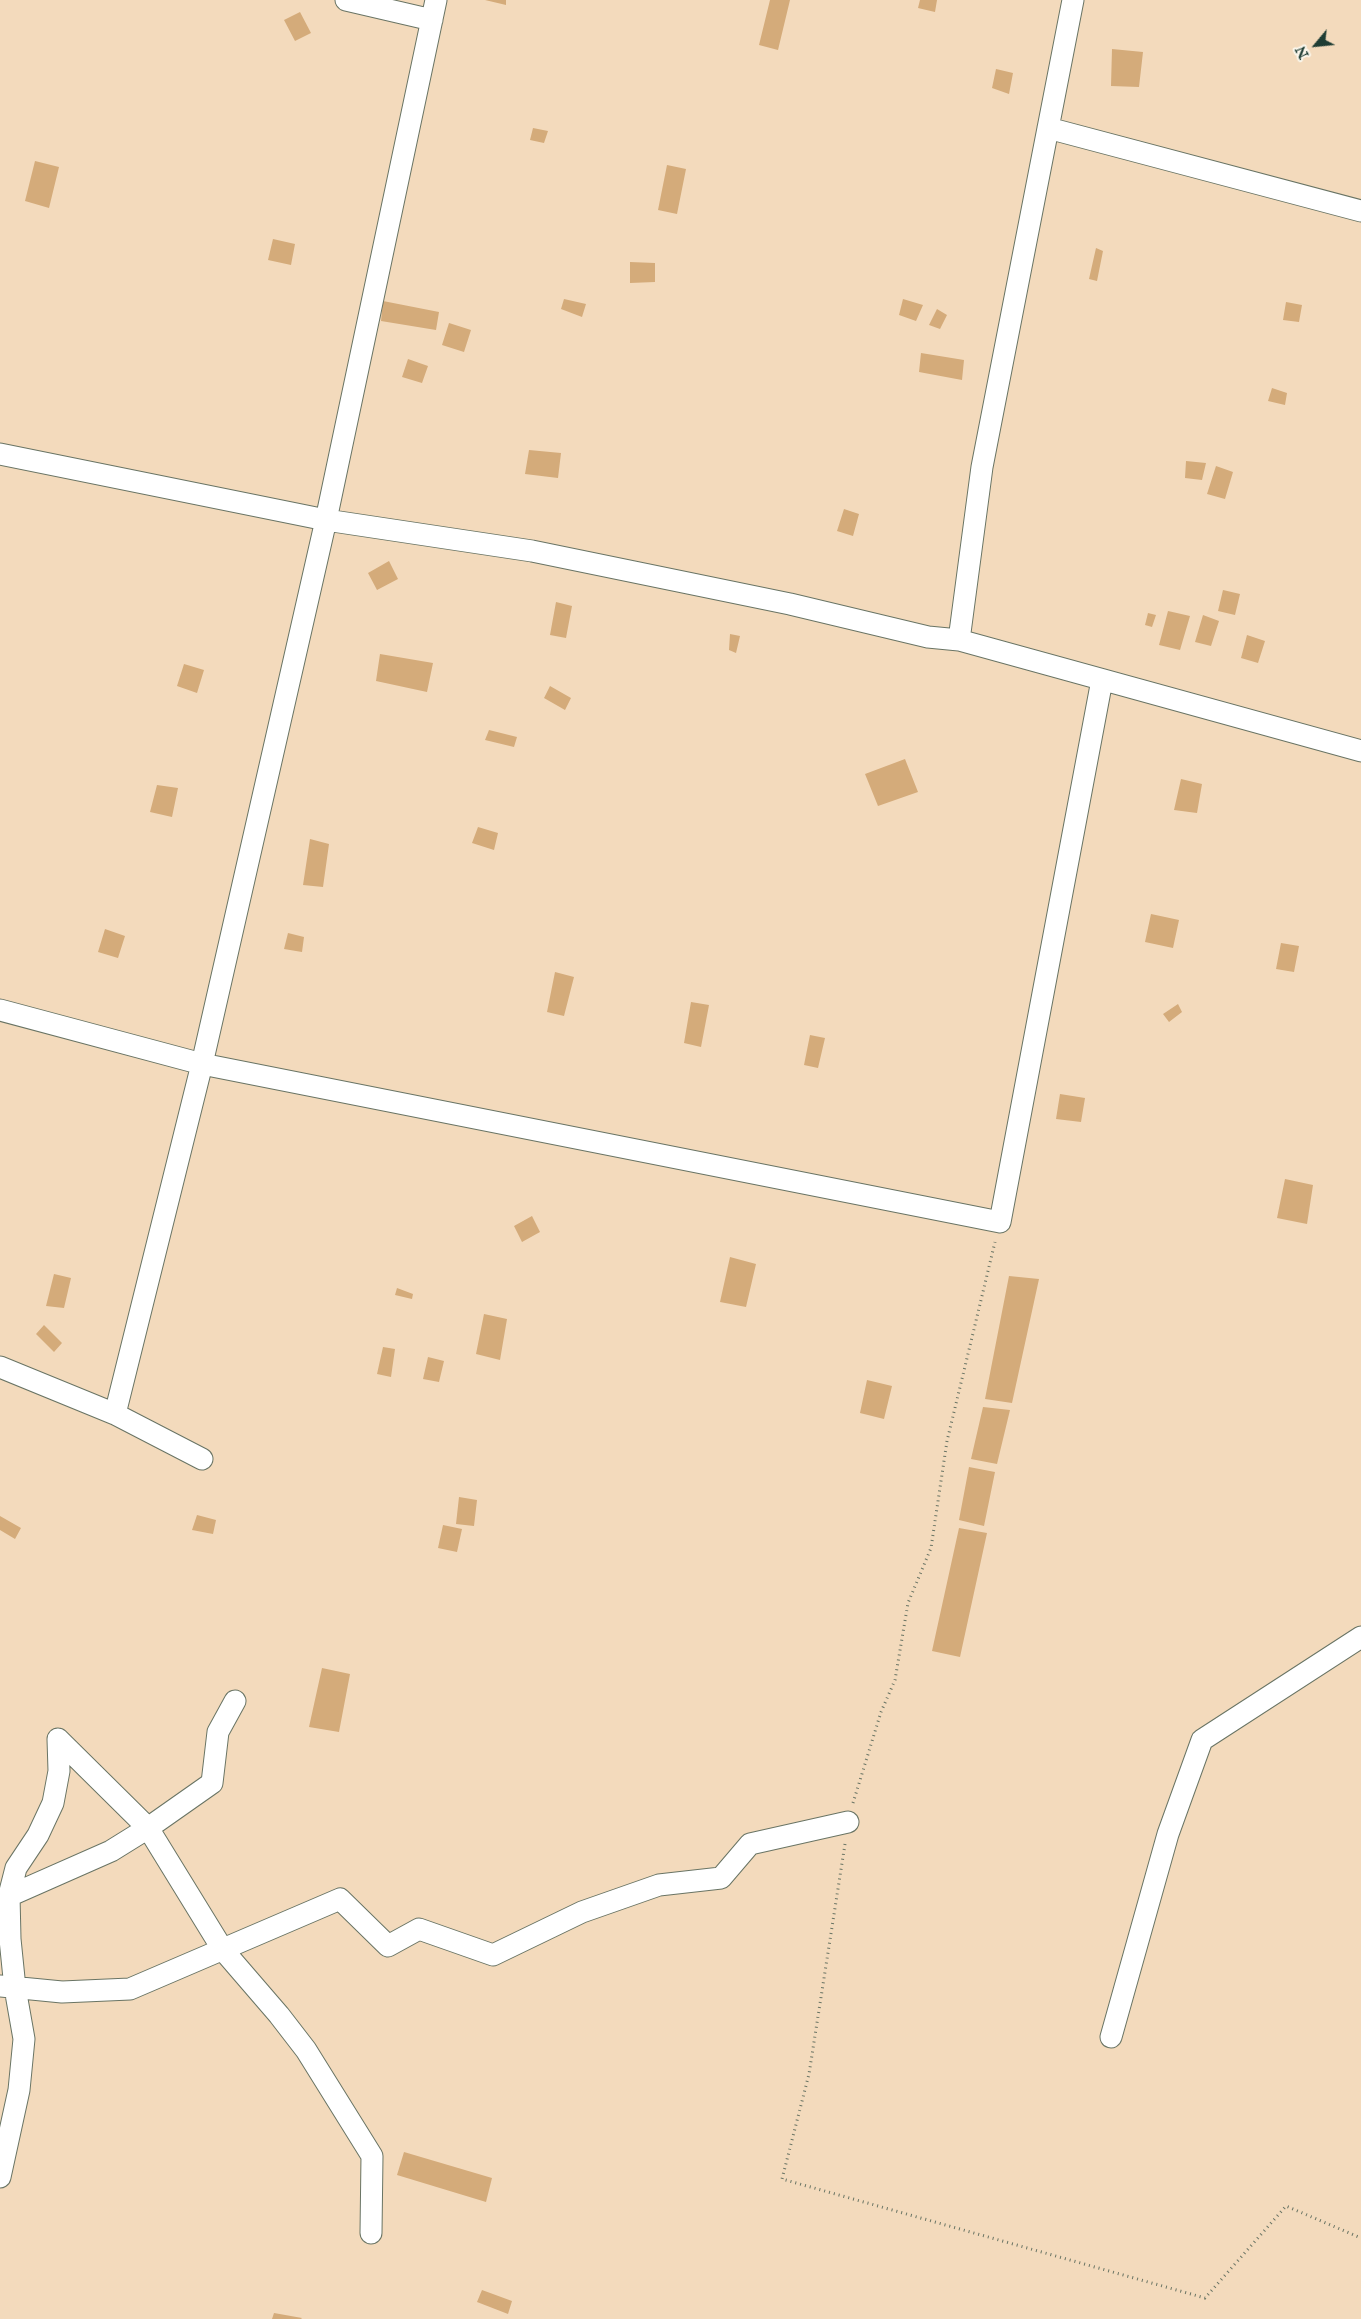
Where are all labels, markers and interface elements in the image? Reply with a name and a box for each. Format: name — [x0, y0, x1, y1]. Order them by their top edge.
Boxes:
north arrow — [1291, 20, 1341, 70]
text: N — [1292, 42, 1314, 62]

